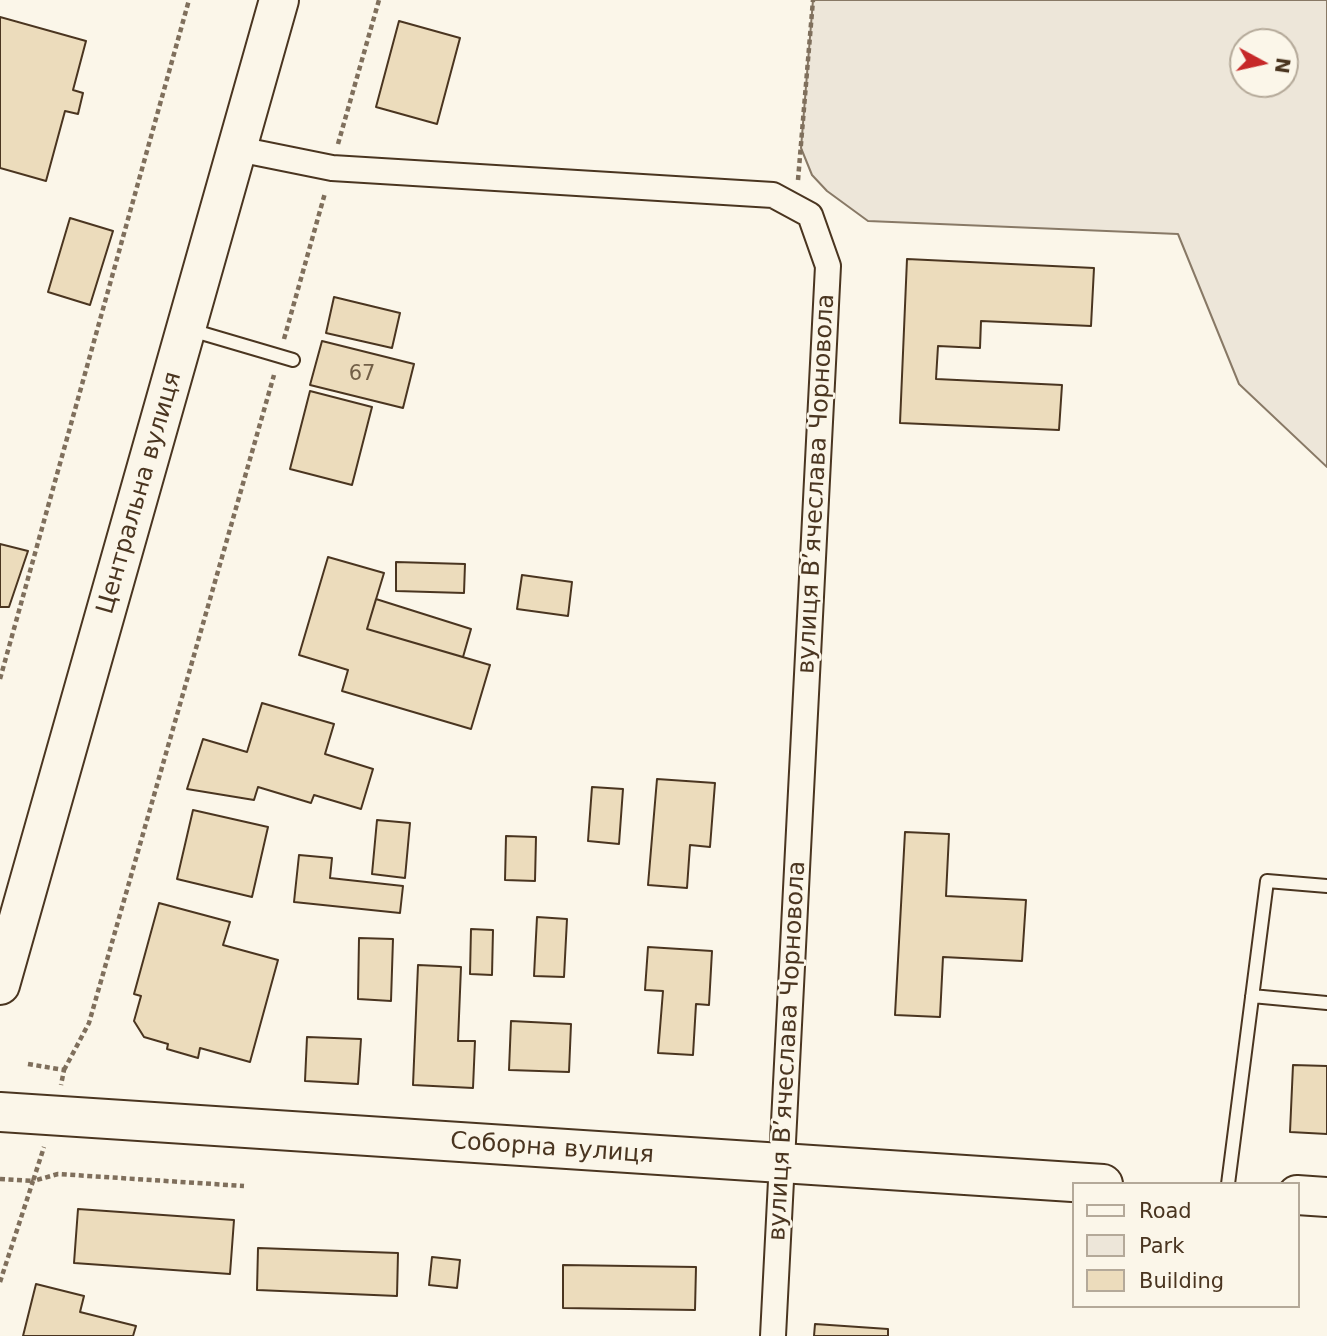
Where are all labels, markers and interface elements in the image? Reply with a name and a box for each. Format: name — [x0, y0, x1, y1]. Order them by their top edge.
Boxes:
north arrow — [1229, 28, 1299, 98]
text: N — [1271, 56, 1295, 75]
street label: вулиця Вʼячеслава Чорновола — [793, 293, 841, 675]
house number: 67 — [349, 362, 375, 388]
street label: Центральна вулиця — [92, 369, 188, 617]
street label: вулиця Вʼячеслава Чорновола — [764, 860, 812, 1242]
street label: Соборна вулиця — [449, 1128, 655, 1170]
legend — [1072, 1182, 1299, 1308]
text: Road — [1139, 1199, 1192, 1223]
text: Park — [1139, 1234, 1184, 1258]
text: Building — [1139, 1269, 1224, 1293]

